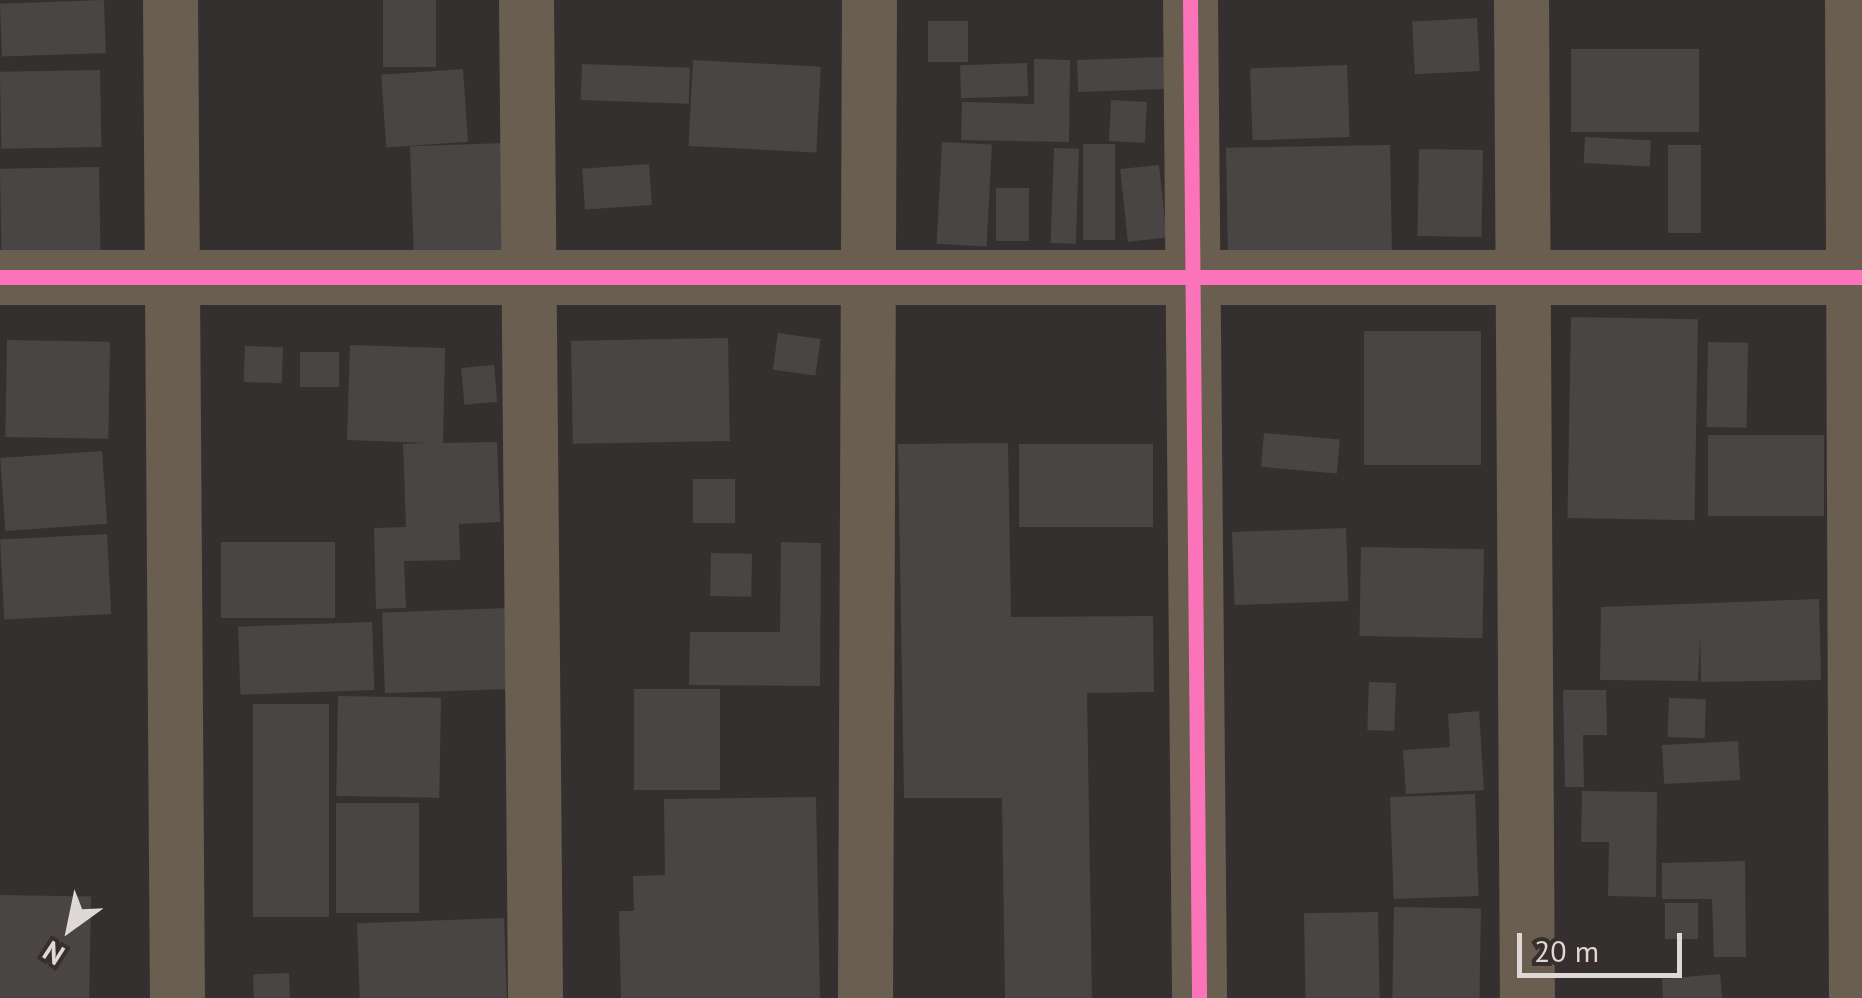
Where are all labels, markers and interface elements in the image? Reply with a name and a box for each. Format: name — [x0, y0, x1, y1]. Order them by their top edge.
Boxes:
north arrow — [20, 878, 120, 978]
scale bar — [1522, 913, 1687, 975]
text: 20 m — [1534, 931, 1599, 970]
text: N — [36, 933, 71, 974]

